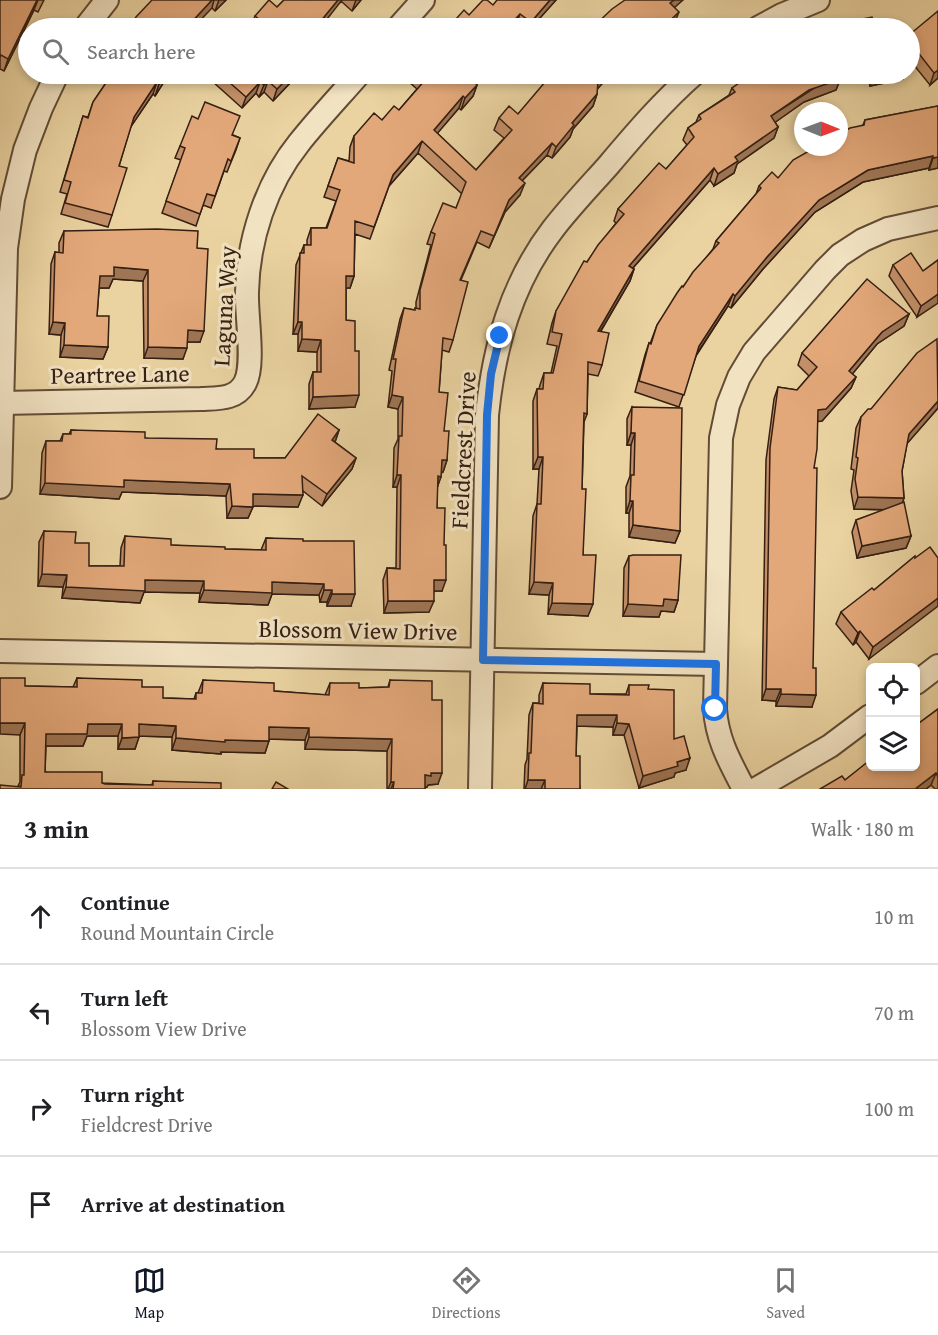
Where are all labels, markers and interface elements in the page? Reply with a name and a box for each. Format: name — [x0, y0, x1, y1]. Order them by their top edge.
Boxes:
search box — [18, 18, 920, 84]
icon: search — [39, 35, 72, 68]
text: Search here — [87, 35, 196, 67]
north arrow — [794, 102, 848, 156]
street label: Laguna Way — [203, 245, 245, 367]
route end — [486, 322, 512, 348]
street label: Peartree Lane — [50, 355, 190, 393]
street label: Fieldcrest Drive — [441, 370, 485, 530]
street label: Blossom View Drive — [258, 611, 458, 649]
map controls — [866, 663, 920, 771]
button: locate — [866, 663, 920, 717]
route start — [701, 695, 727, 721]
button: layers — [866, 717, 920, 771]
text: 3 min — [24, 809, 89, 848]
text: Walk · 180 m — [811, 814, 914, 843]
text: Continue — [81, 886, 170, 918]
icon: ahead — [24, 900, 57, 933]
text: 10 m — [874, 902, 914, 931]
text: Round Mountain Circle — [81, 918, 274, 947]
text: Turn left — [81, 982, 168, 1014]
icon: left — [24, 996, 57, 1029]
text: 70 m — [874, 998, 914, 1027]
text: Blossom View Drive — [81, 1014, 247, 1043]
text: Turn right — [81, 1078, 184, 1110]
icon: right — [24, 1092, 57, 1125]
text: 100 m — [864, 1094, 914, 1123]
text: Fieldcrest Drive — [81, 1110, 213, 1139]
icon: arrive — [24, 1188, 57, 1221]
text: Arrive at destination — [81, 1188, 285, 1220]
tab: Map — [133, 1264, 166, 1324]
tab: Directions — [432, 1264, 501, 1324]
tab: Saved — [766, 1264, 805, 1324]

